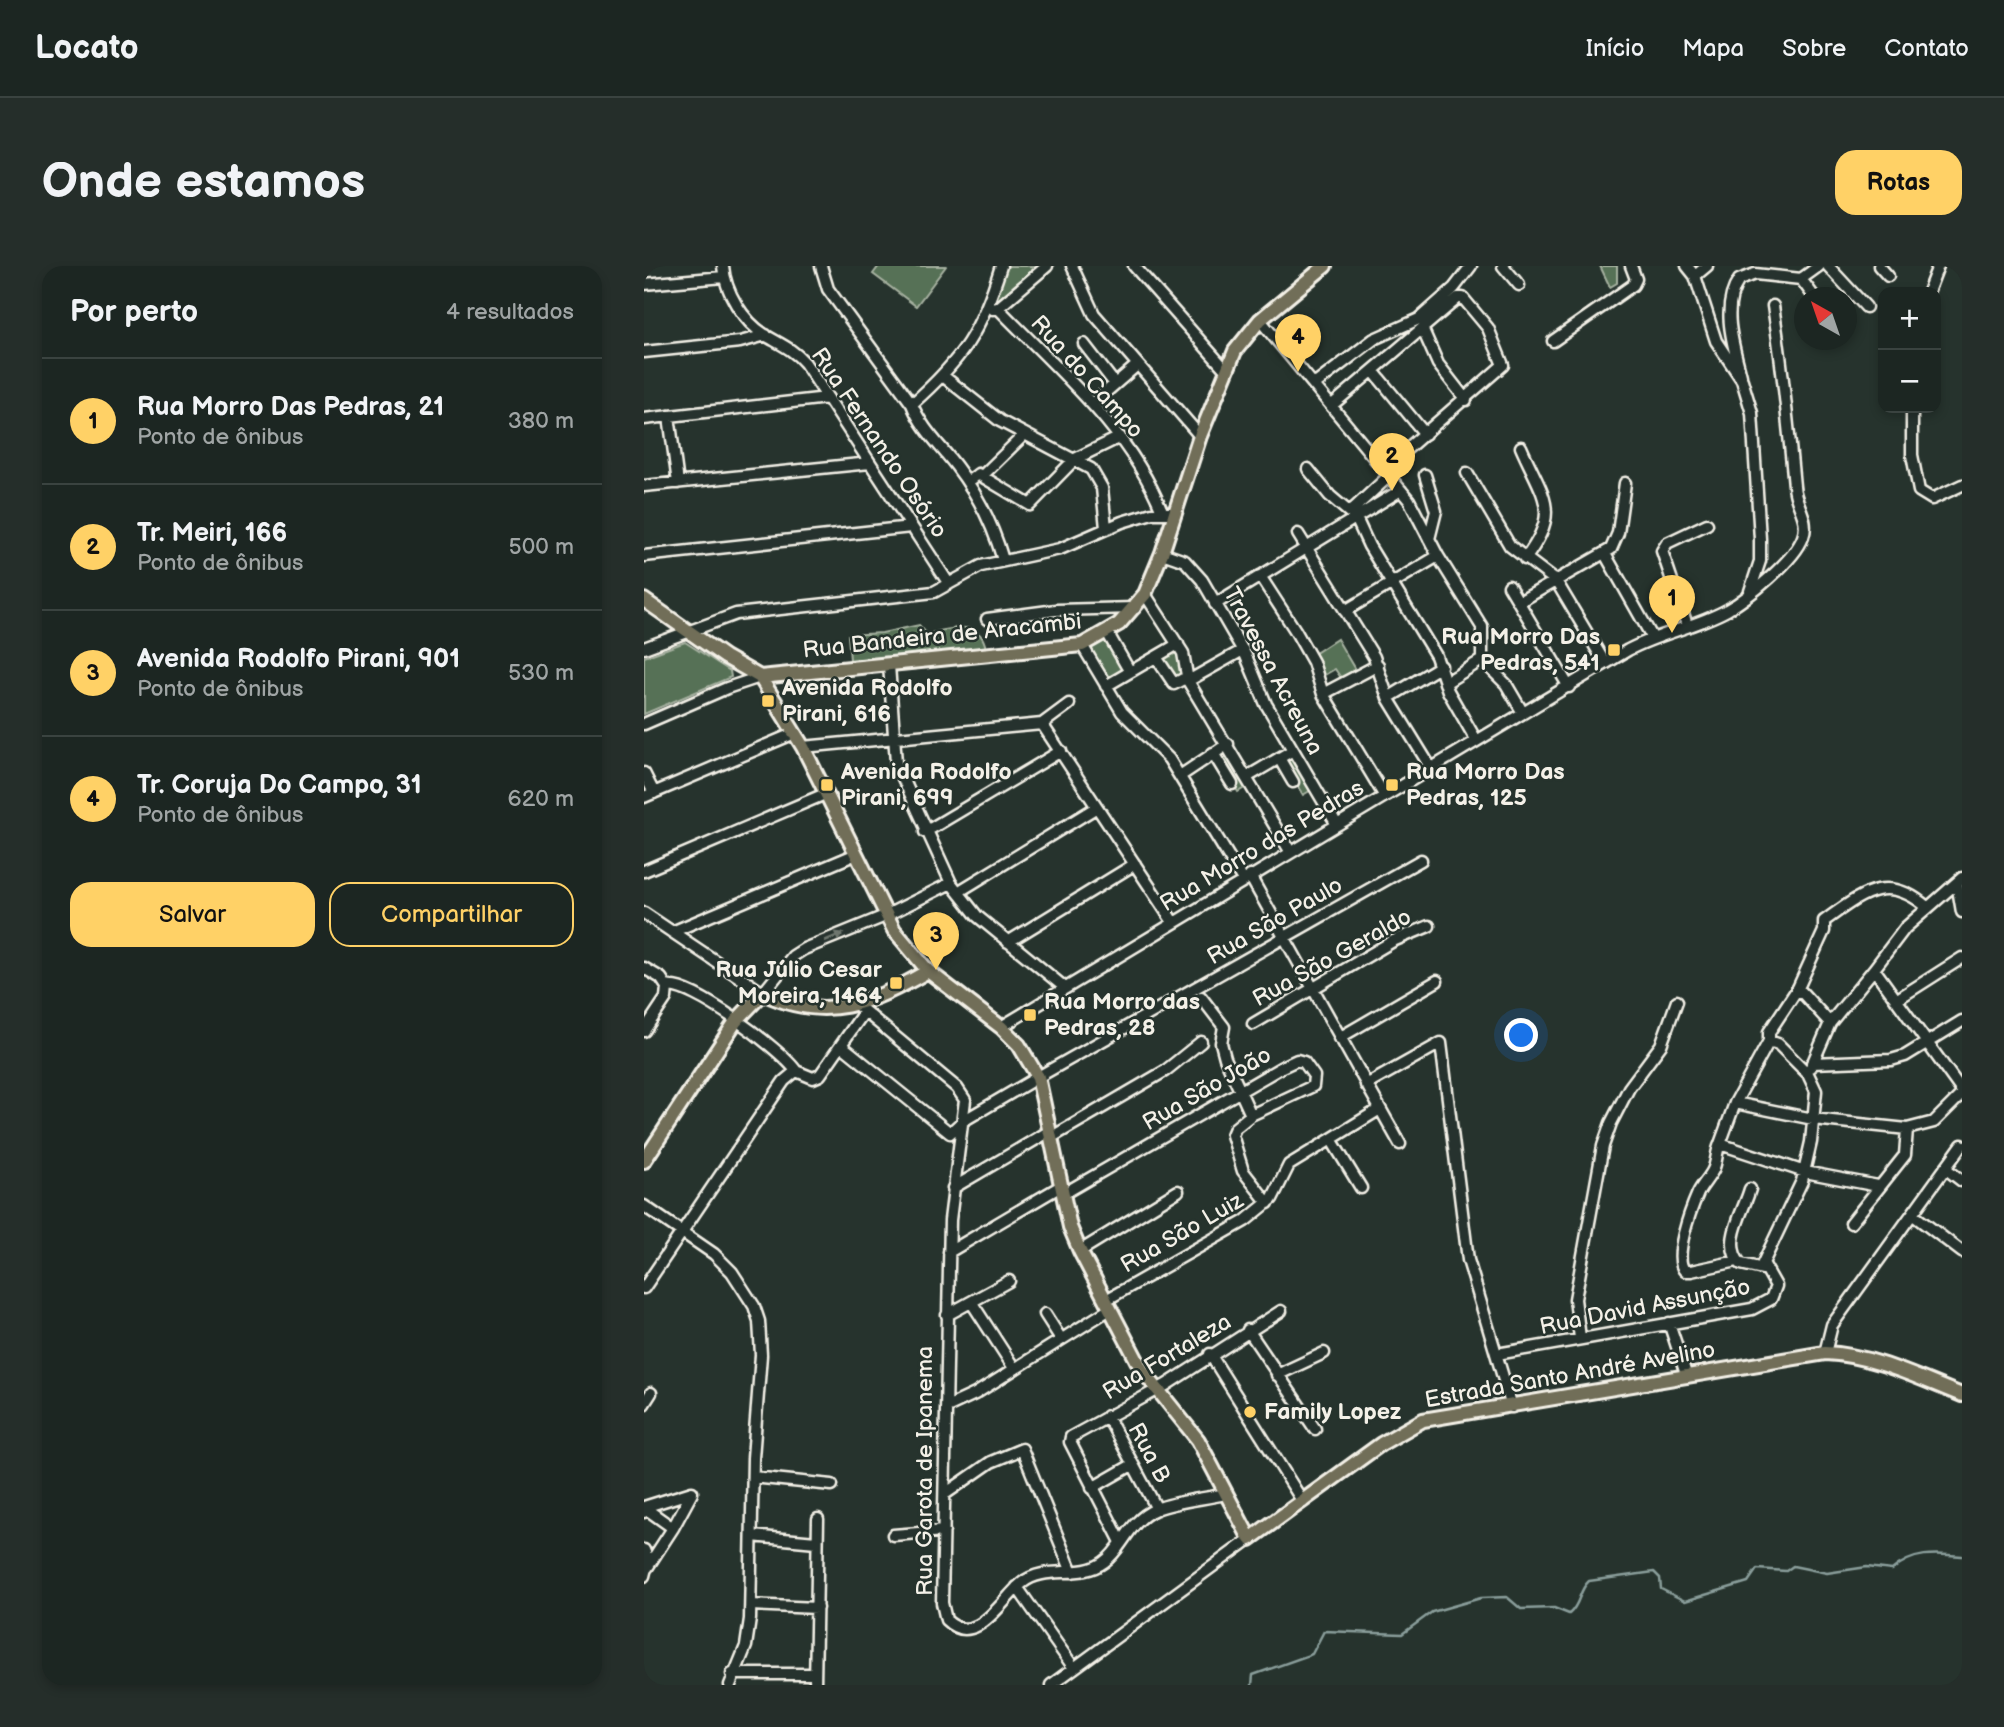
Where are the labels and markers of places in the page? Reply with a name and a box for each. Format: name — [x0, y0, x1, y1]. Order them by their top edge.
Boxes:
pin: 4 — [1275, 314, 1321, 372]
pin: 2 — [1369, 433, 1415, 491]
pin: 1 — [1649, 575, 1695, 633]
place label: Rua Morro Das Pedras, 541 — [1441, 623, 1600, 677]
marker: Rua Morro Das Pedras, 541 — [1606, 642, 1622, 658]
place label: Avenida Rodolfo Pirani, 616 — [781, 674, 953, 728]
marker: Avenida Rodolfo Pirani, 616 — [760, 693, 776, 709]
place label: Avenida Rodolfo Pirani, 699 — [840, 758, 1012, 812]
place label: Rua Morro Das Pedras, 125 — [1406, 758, 1565, 812]
marker: Avenida Rodolfo Pirani, 699 — [819, 777, 835, 793]
marker: Rua Morro Das Pedras, 125 — [1384, 777, 1400, 793]
pin: 3 — [913, 912, 959, 970]
place label: Rua Júlio Cesar Moreira, 1464 — [715, 956, 883, 1010]
marker: Rua Júlio Cesar Moreira, 1464 — [888, 975, 904, 991]
place label: Rua Morro das Pedras, 28 — [1044, 988, 1200, 1042]
marker: Rua Morro das Pedras, 28 — [1022, 1007, 1038, 1023]
place label: Family Lopez — [1264, 1398, 1401, 1426]
marker: Family Lopez — [1242, 1404, 1258, 1420]

